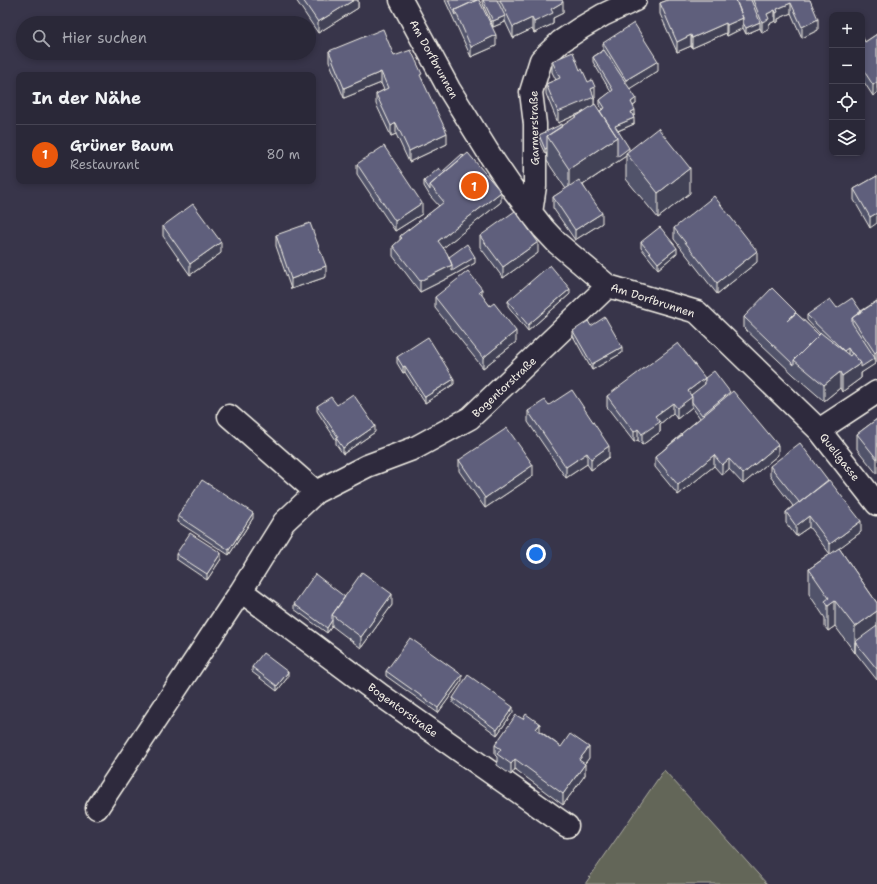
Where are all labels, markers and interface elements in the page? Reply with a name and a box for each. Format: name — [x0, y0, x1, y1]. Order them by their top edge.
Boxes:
map controls — [829, 12, 865, 156]
button: + — [829, 12, 865, 48]
search box — [16, 16, 316, 60]
street label: Am Dorfbrunnen — [406, 17, 462, 102]
icon: search — [30, 27, 52, 49]
text: Hier suchen — [62, 28, 147, 48]
button: − — [829, 48, 865, 84]
button: locate — [829, 84, 865, 120]
text: In der Nähe — [32, 87, 141, 109]
street label: Garmerstraße — [526, 91, 543, 165]
button: layers — [829, 120, 865, 156]
text: Grüner Baum — [70, 136, 173, 156]
text: 1 — [42, 146, 48, 163]
text: 80 m — [266, 146, 300, 163]
text: Restaurant — [70, 156, 140, 173]
pin: 1 — [461, 171, 487, 201]
street label: Am Dorfbrunnen — [609, 280, 697, 321]
street label: Bogentorstraße — [469, 354, 540, 421]
street label: Quellgasse — [816, 430, 863, 484]
your location — [526, 544, 546, 564]
street label: Bogentorstraße — [365, 680, 441, 741]

